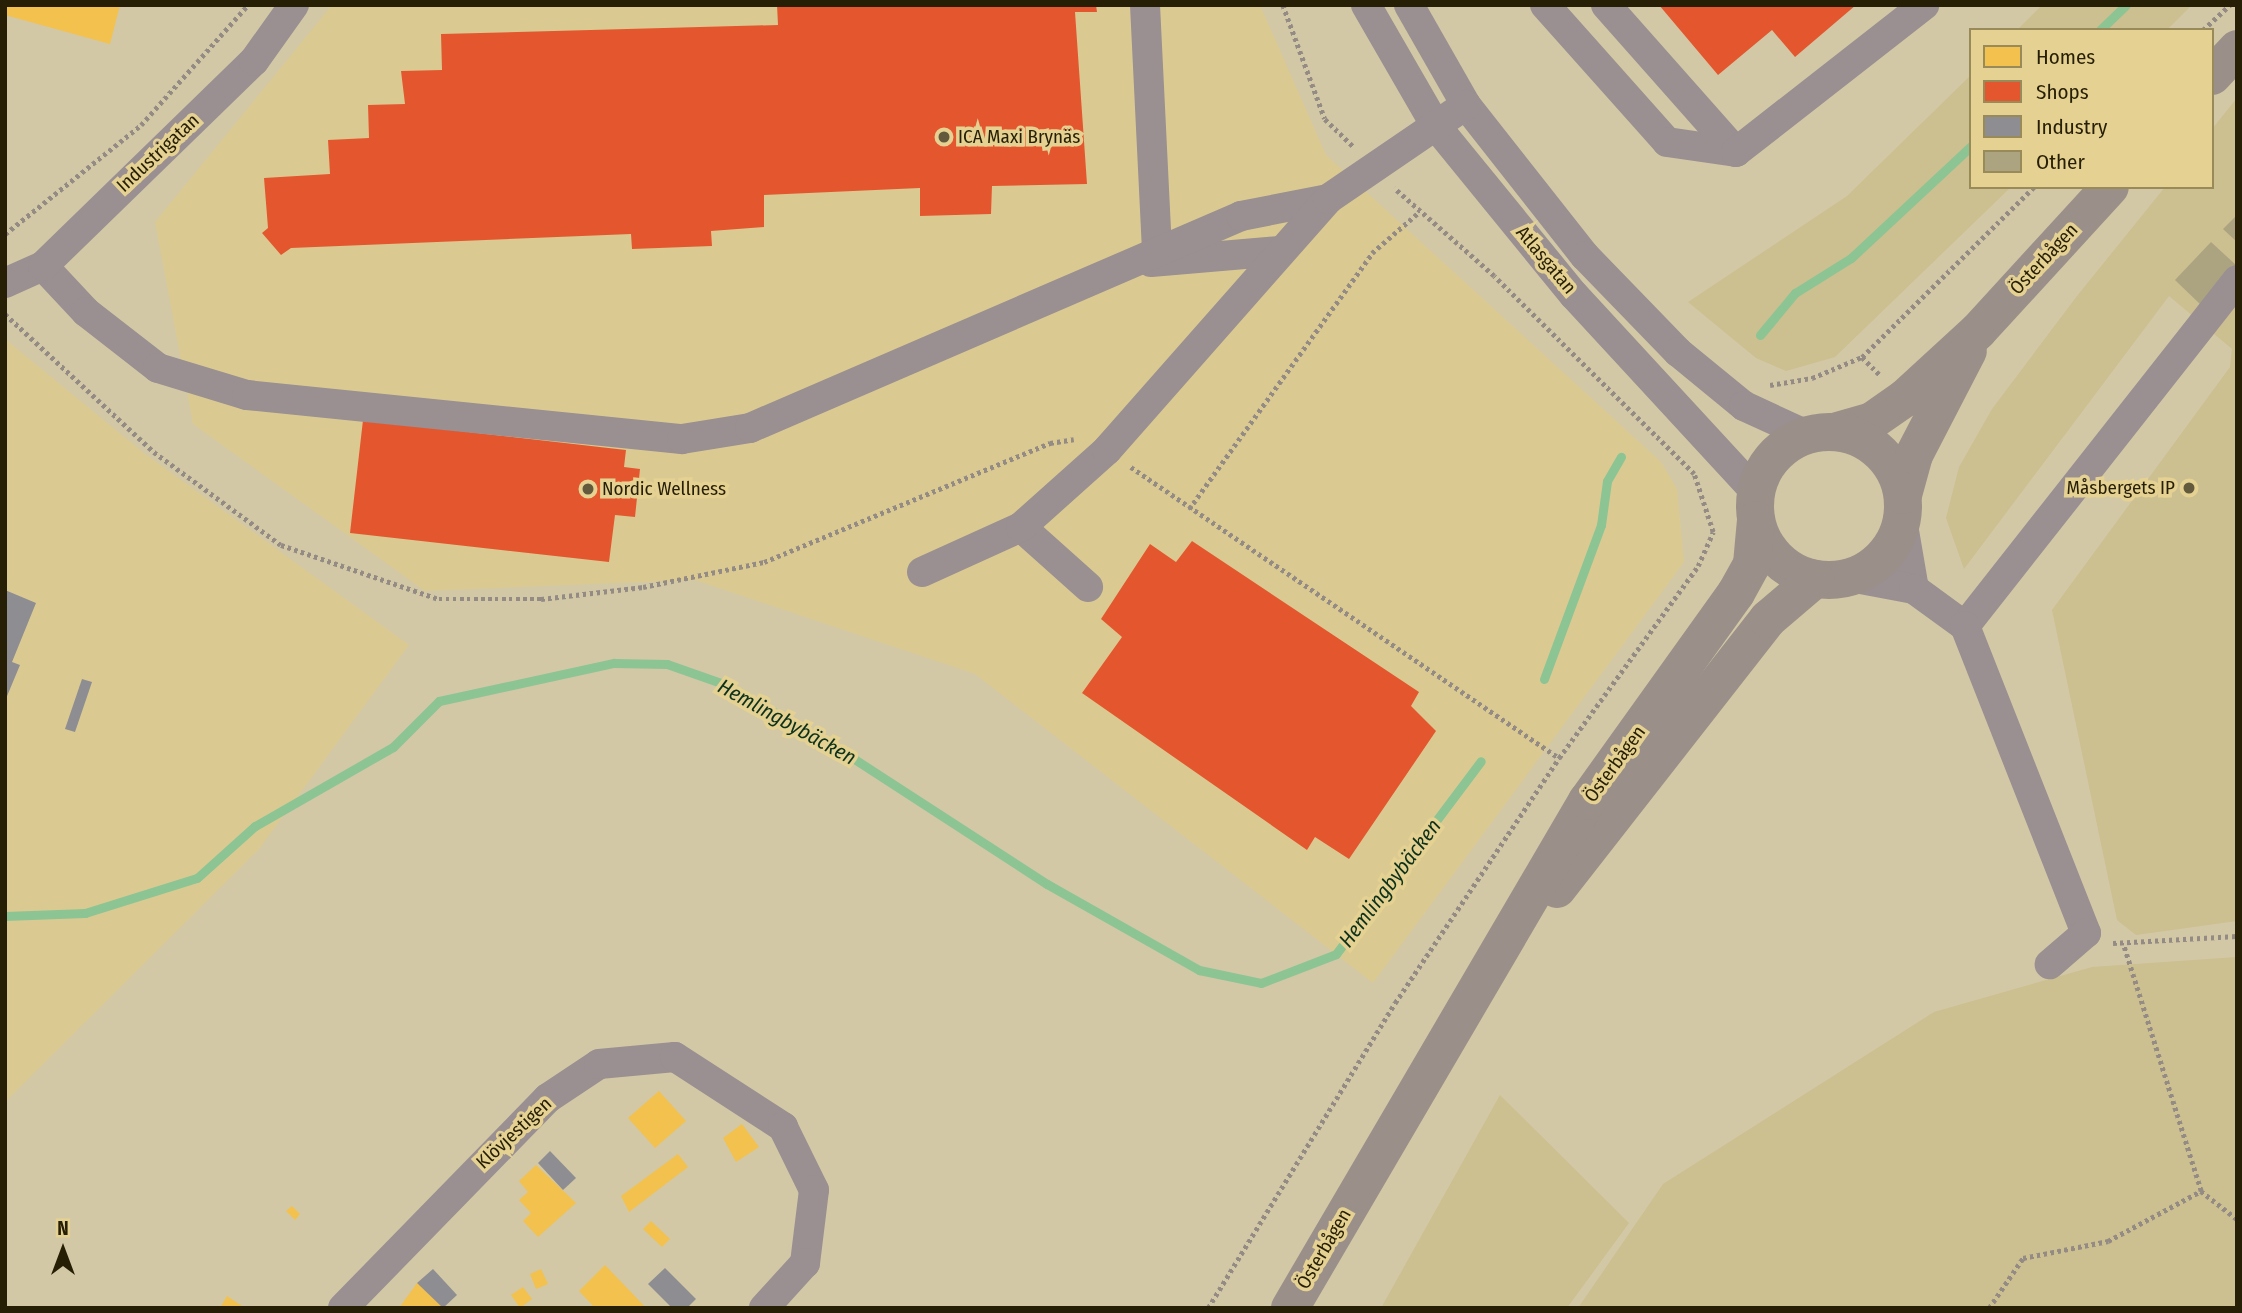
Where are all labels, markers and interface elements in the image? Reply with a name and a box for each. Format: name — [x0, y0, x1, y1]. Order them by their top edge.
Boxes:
legend — [1969, 28, 2214, 189]
text: Homes — [2036, 44, 2095, 70]
text: Shops — [2036, 79, 2089, 105]
street label: Industrigatan — [112, 109, 204, 197]
text: Industry — [2036, 114, 2107, 140]
place label: ICA Maxi Brynäs — [958, 126, 1080, 148]
marker: ICA Maxi Brynäs — [936, 129, 952, 145]
text: Other — [2036, 149, 2085, 175]
street label: Österbågen — [2005, 219, 2083, 299]
street label: Atlasgatan — [1511, 221, 1581, 299]
place label: Måsbergets IP — [2067, 477, 2175, 499]
place label: Nordic Wellness — [602, 478, 726, 500]
marker: Måsbergets IP — [2181, 480, 2197, 496]
marker: Nordic Wellness — [580, 481, 596, 497]
water label: Hemlingbybäcken — [714, 674, 860, 770]
street label: Österbågen — [1580, 721, 1650, 807]
water label: Hemlingbybäcken — [1334, 814, 1446, 952]
street label: Klövjestigen — [472, 1092, 556, 1174]
street label: Österbågen — [1292, 1205, 1356, 1293]
north arrow — [28, 1215, 98, 1285]
text: N — [57, 1217, 69, 1240]

